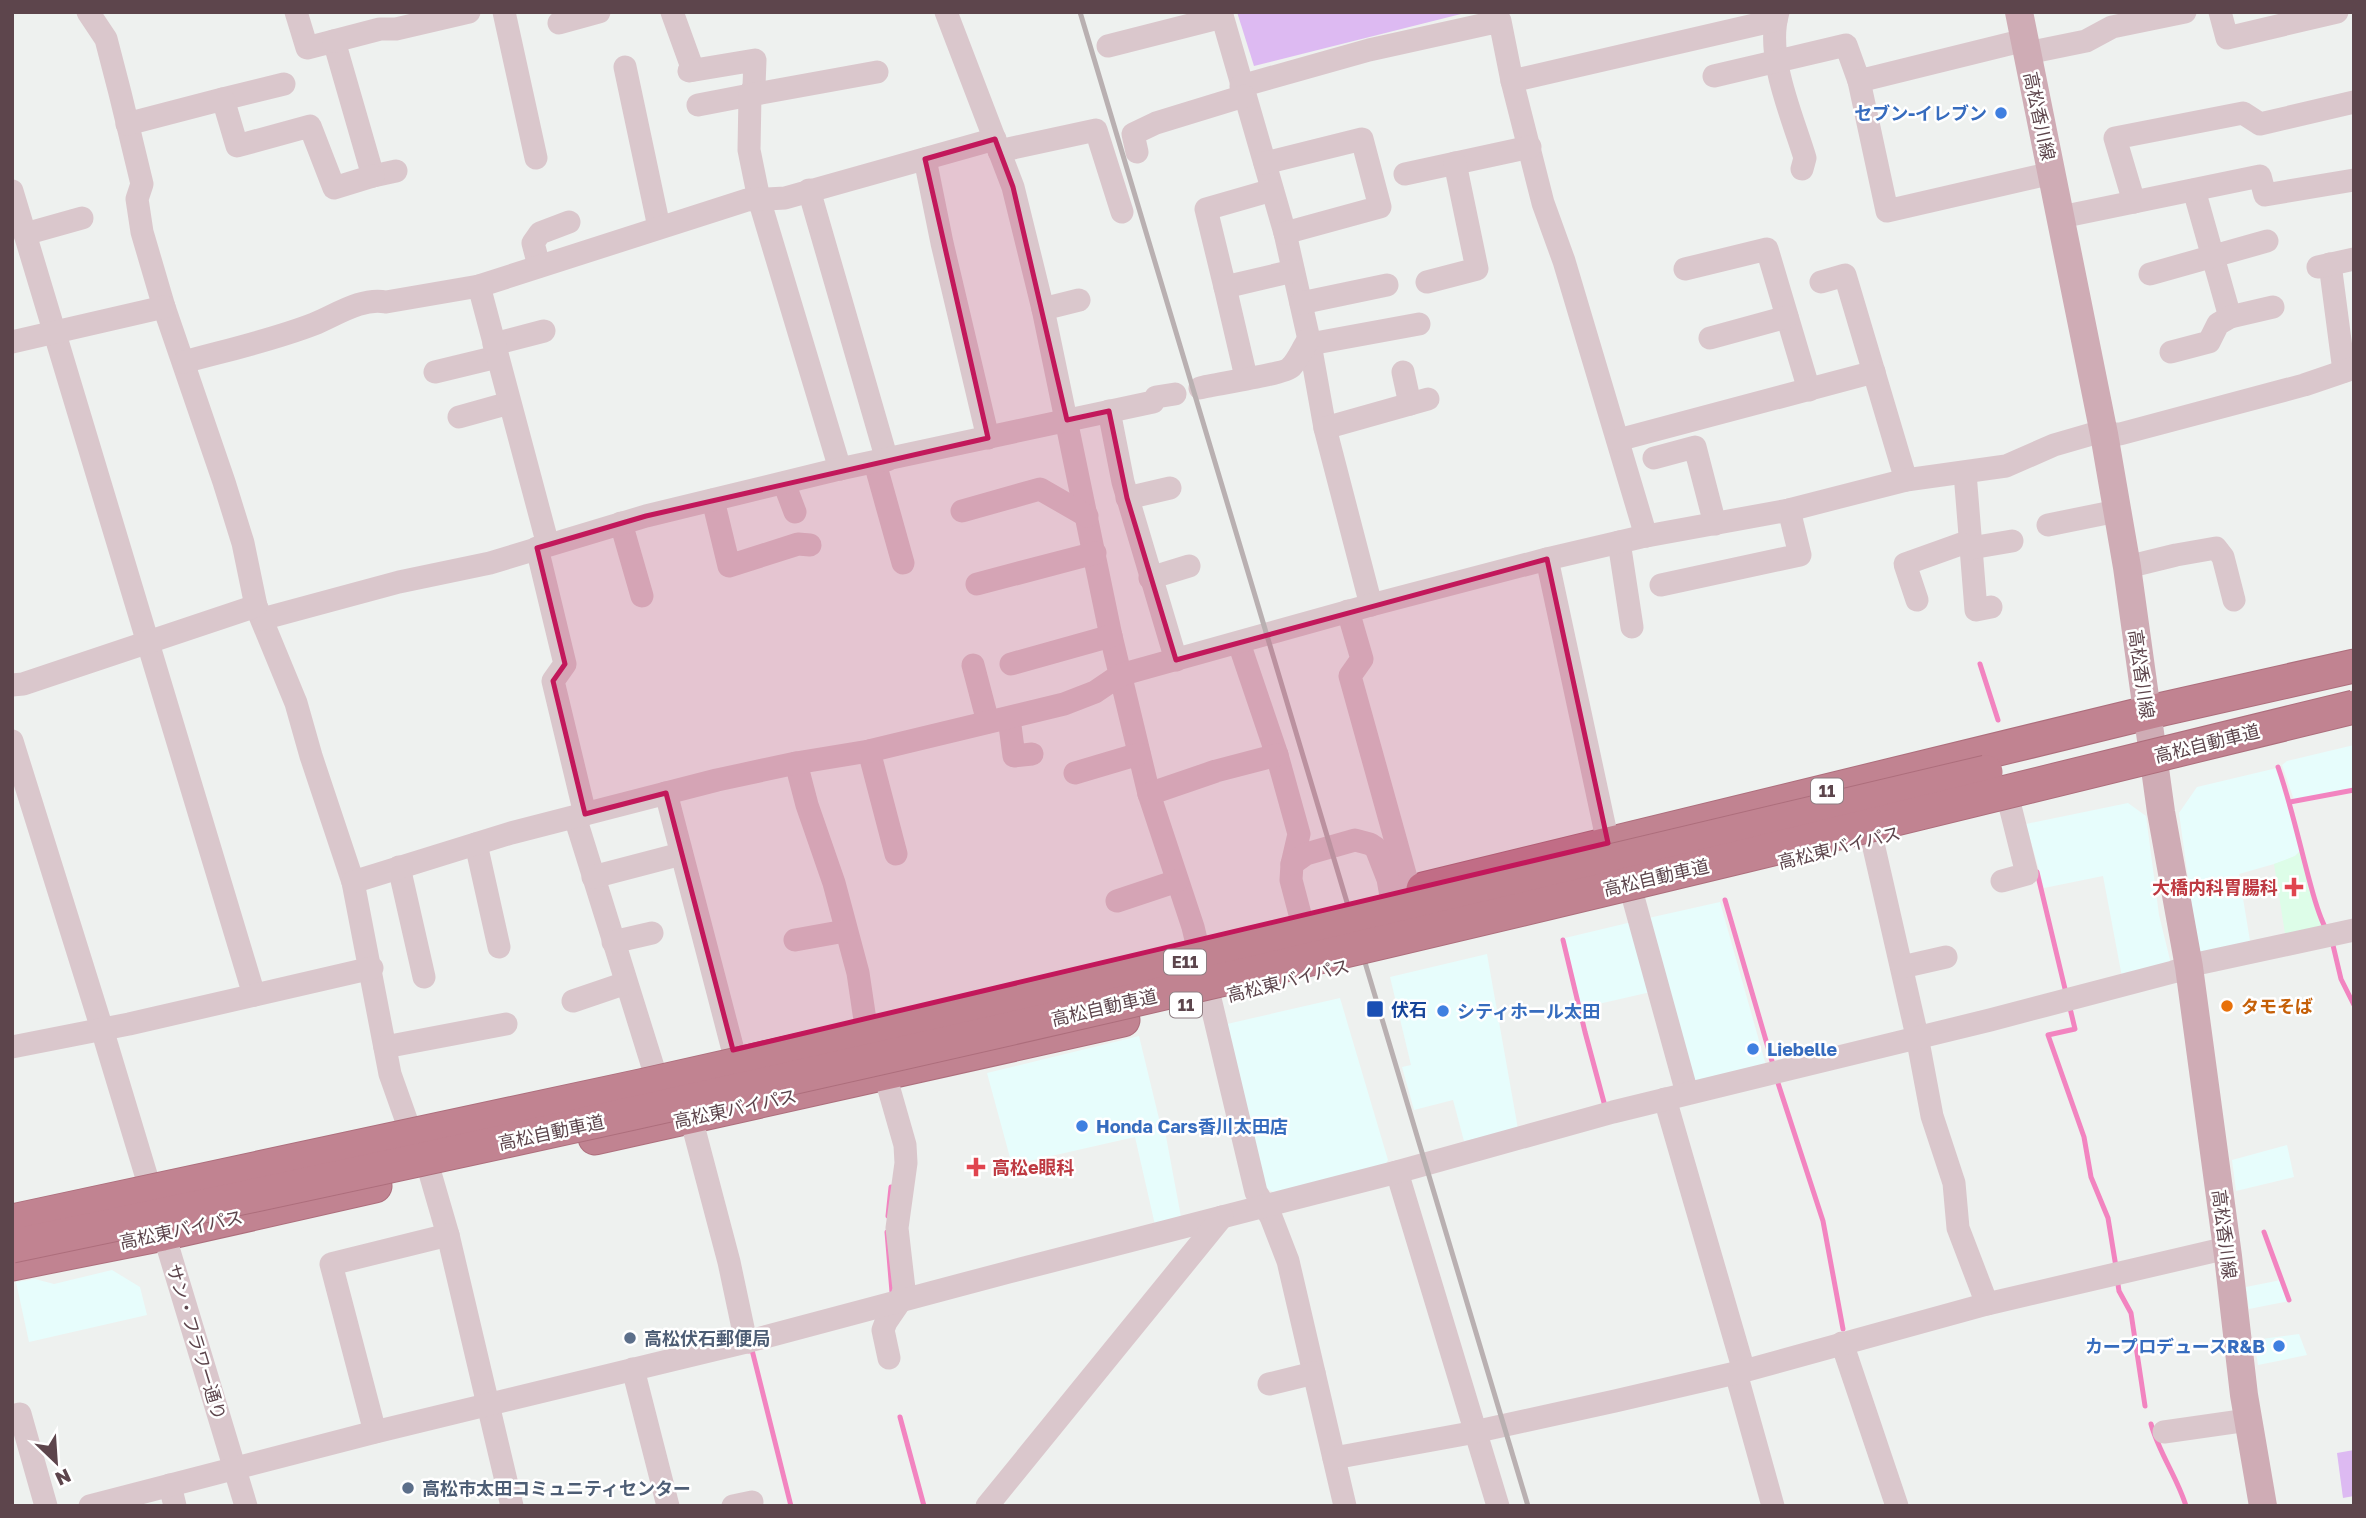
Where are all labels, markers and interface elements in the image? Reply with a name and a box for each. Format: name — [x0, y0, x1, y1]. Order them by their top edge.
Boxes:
street label: 高松香川線 — [2020, 70, 2060, 162]
place label: セブン-イレブン — [1854, 102, 1987, 124]
marker: セブン-イレブン — [1993, 105, 2009, 121]
street label: 高松香川線 — [2125, 628, 2159, 720]
street label: 高松自動車道 — [2152, 719, 2262, 767]
road number: 11 — [1811, 778, 1843, 804]
street label: 高松東バイパス — [1775, 821, 1903, 873]
street label: 高松自動車道 — [1601, 854, 1711, 900]
place label: 大橋内科胃腸科 — [2152, 876, 2278, 898]
marker: 大橋内科胃腸科 — [2284, 877, 2304, 897]
road number: E11 — [1164, 950, 1206, 974]
street label: 高松東バイパス — [1224, 954, 1352, 1006]
street label: 高松自動車道 — [1049, 984, 1159, 1030]
road number: 11 — [1170, 993, 1202, 1018]
place label: タモそば — [2241, 995, 2313, 1017]
place label: 伏石 — [1391, 998, 1427, 1020]
marker: タモそば — [2219, 998, 2235, 1014]
marker: 伏石 — [1365, 999, 1385, 1019]
place label: シティホール太田 — [1457, 1000, 1600, 1022]
marker: シティホール太田 — [1435, 1003, 1451, 1019]
place label: Liebelle — [1767, 1038, 1837, 1060]
marker: Liebelle — [1745, 1041, 1761, 1057]
street label: 高松東バイパス — [671, 1084, 799, 1132]
street label: 高松自動車道 — [496, 1110, 606, 1154]
place label: Honda Cars香川太田店 — [1096, 1115, 1288, 1137]
marker: Honda Cars香川太田店 — [1074, 1118, 1090, 1134]
place label: 高松e眼科 — [992, 1156, 1075, 1178]
marker: 高松e眼科 — [966, 1157, 986, 1177]
street label: 高松香川線 — [2209, 1188, 2241, 1280]
street label: 高松東バイパス — [117, 1205, 245, 1253]
street label: サン・フラワー通り — [163, 1261, 231, 1423]
place label: 高松伏石郵便局 — [644, 1327, 770, 1349]
marker: 高松伏石郵便局 — [622, 1330, 638, 1346]
place label: カープロデュースR&B — [2085, 1335, 2265, 1357]
marker: カープロデュースR&B — [2271, 1338, 2287, 1354]
north arrow — [21, 1427, 91, 1497]
text: N — [52, 1464, 75, 1491]
place label: 高松市太田コミュニティセンター — [422, 1477, 691, 1499]
marker: 高松市太田コミュニティセンター — [400, 1480, 416, 1496]

